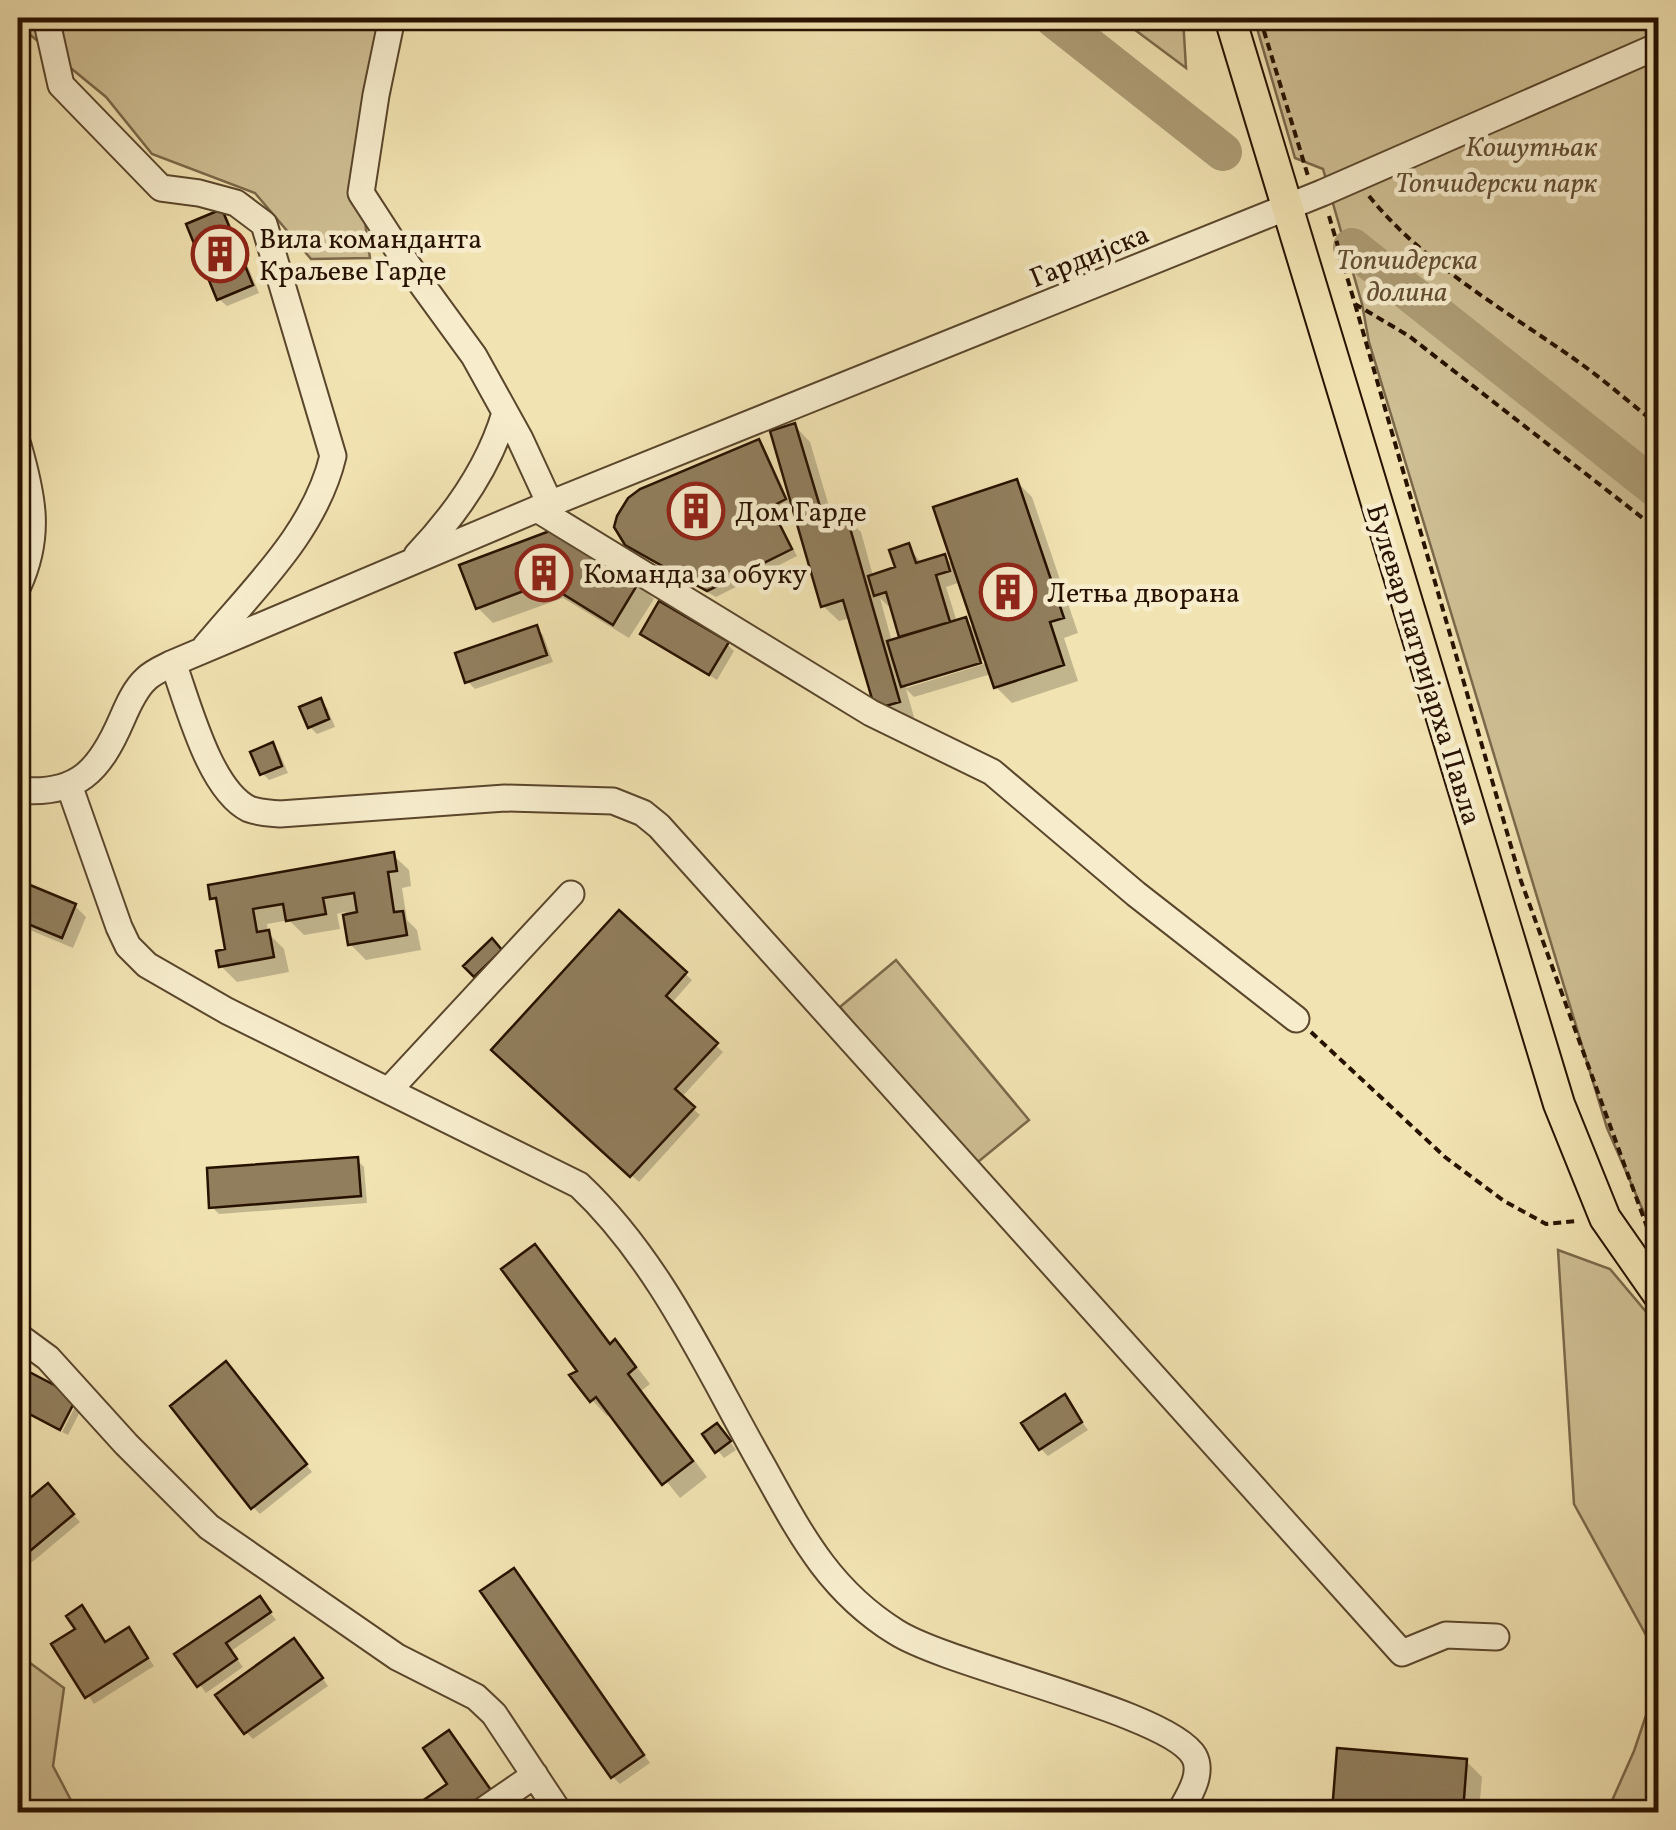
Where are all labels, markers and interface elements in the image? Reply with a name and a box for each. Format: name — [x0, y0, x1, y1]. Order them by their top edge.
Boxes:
park label: Кошутњак — [1465, 129, 1598, 168]
park label: Топчидерски парк — [1395, 165, 1598, 204]
street label: Гардијска — [1025, 216, 1155, 299]
place label: Вила команданта Краљеве Гарде — [259, 221, 482, 292]
building icon: Вила команданта Краљеве Гарде — [190, 224, 250, 284]
park label: Топчидерска долина — [1336, 242, 1478, 313]
building icon: Дом Гарде — [666, 481, 726, 541]
place label: Дом Гарде — [735, 494, 867, 533]
street label: Булевар патријарха Павла — [1355, 499, 1490, 830]
building icon: Команда за обуку — [514, 543, 574, 603]
place label: Команда за обуку — [583, 556, 807, 595]
building icon: Летња дворана — [978, 562, 1038, 622]
place label: Летња дворана — [1047, 575, 1240, 614]

